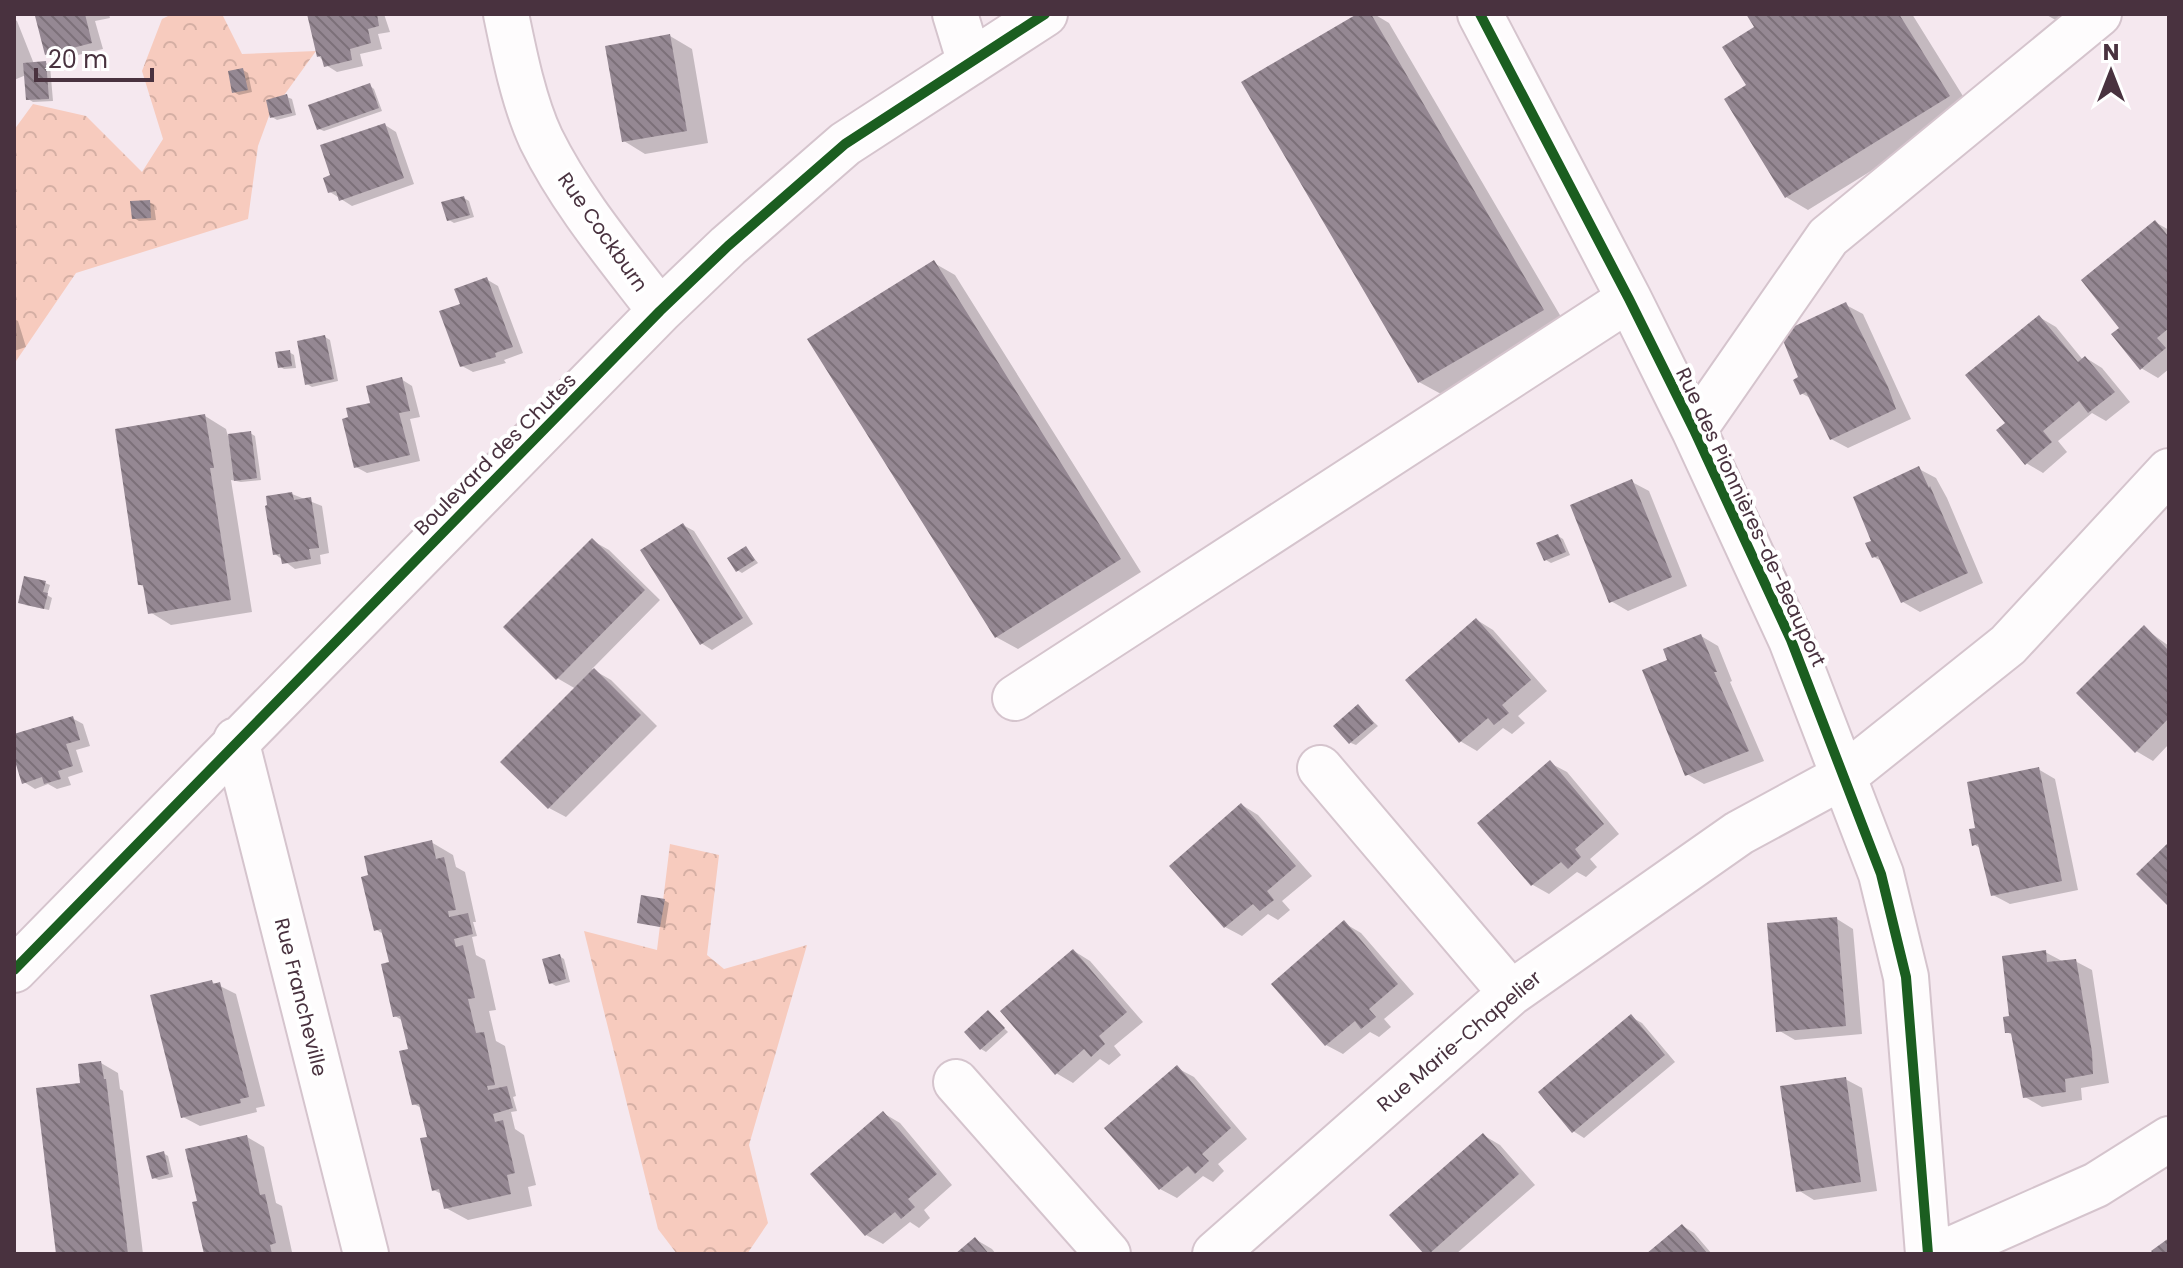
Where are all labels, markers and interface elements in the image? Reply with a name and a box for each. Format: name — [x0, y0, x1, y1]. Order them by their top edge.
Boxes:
scale bar — [36, 32, 152, 82]
north arrow — [2071, 32, 2151, 112]
text: N — [2103, 37, 2119, 68]
text: 20 m — [48, 43, 108, 76]
street label: Rue Cockburn — [551, 167, 655, 297]
street label: Rue des Pionnières-de-Beauport — [1669, 363, 1833, 671]
street label: Boulevard des Chutes — [408, 367, 582, 541]
street label: Rue Francheville — [268, 915, 334, 1079]
street label: Rue Marie-Chapelier — [1371, 964, 1547, 1118]

